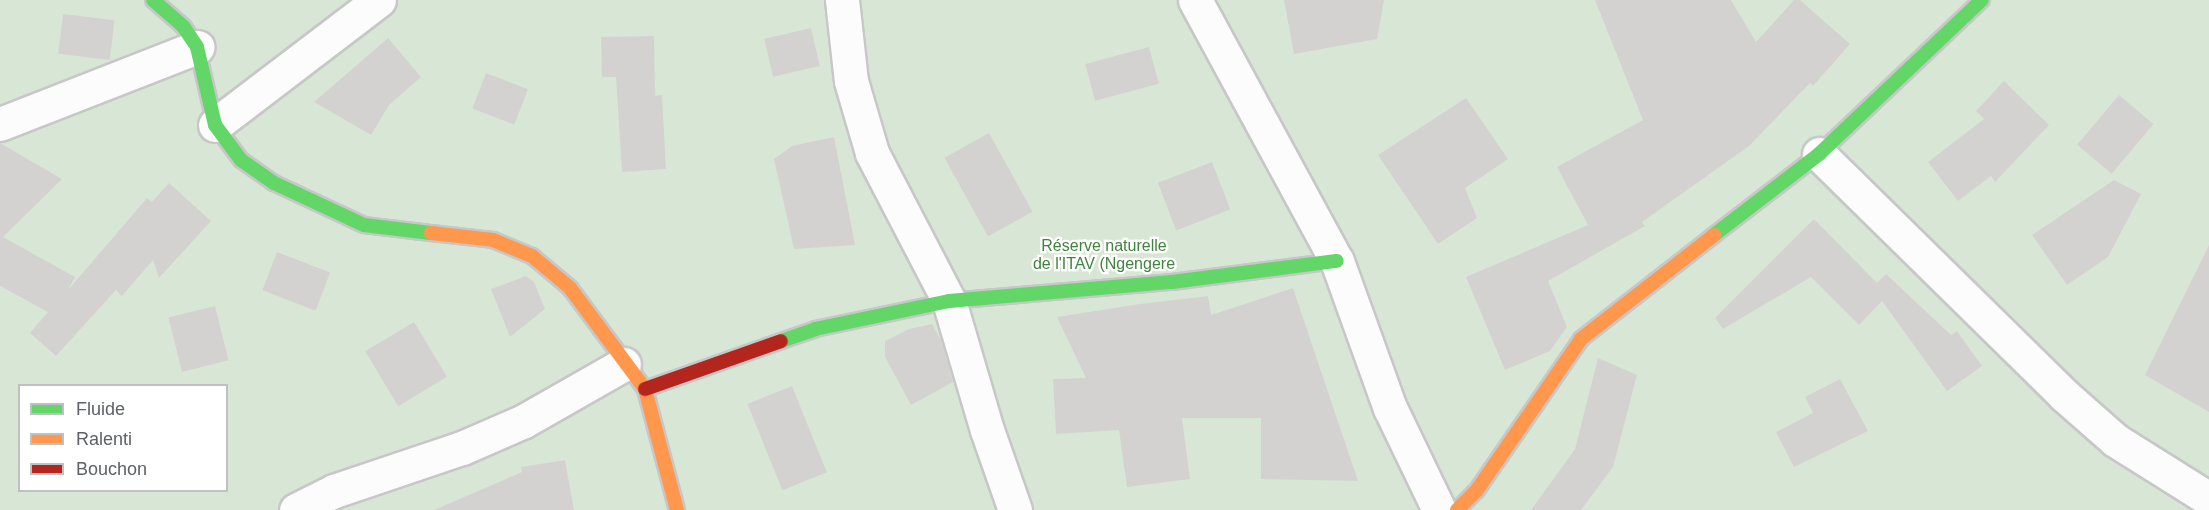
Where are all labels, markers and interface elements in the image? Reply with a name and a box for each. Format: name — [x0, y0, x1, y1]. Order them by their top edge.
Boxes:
park label: Réserve naturelle de l'ITAV (Ngengere — [1033, 236, 1175, 274]
legend — [18, 384, 228, 492]
text: Fluide — [76, 399, 125, 419]
text: Ralenti — [76, 429, 132, 449]
text: Bouchon — [76, 459, 147, 479]

